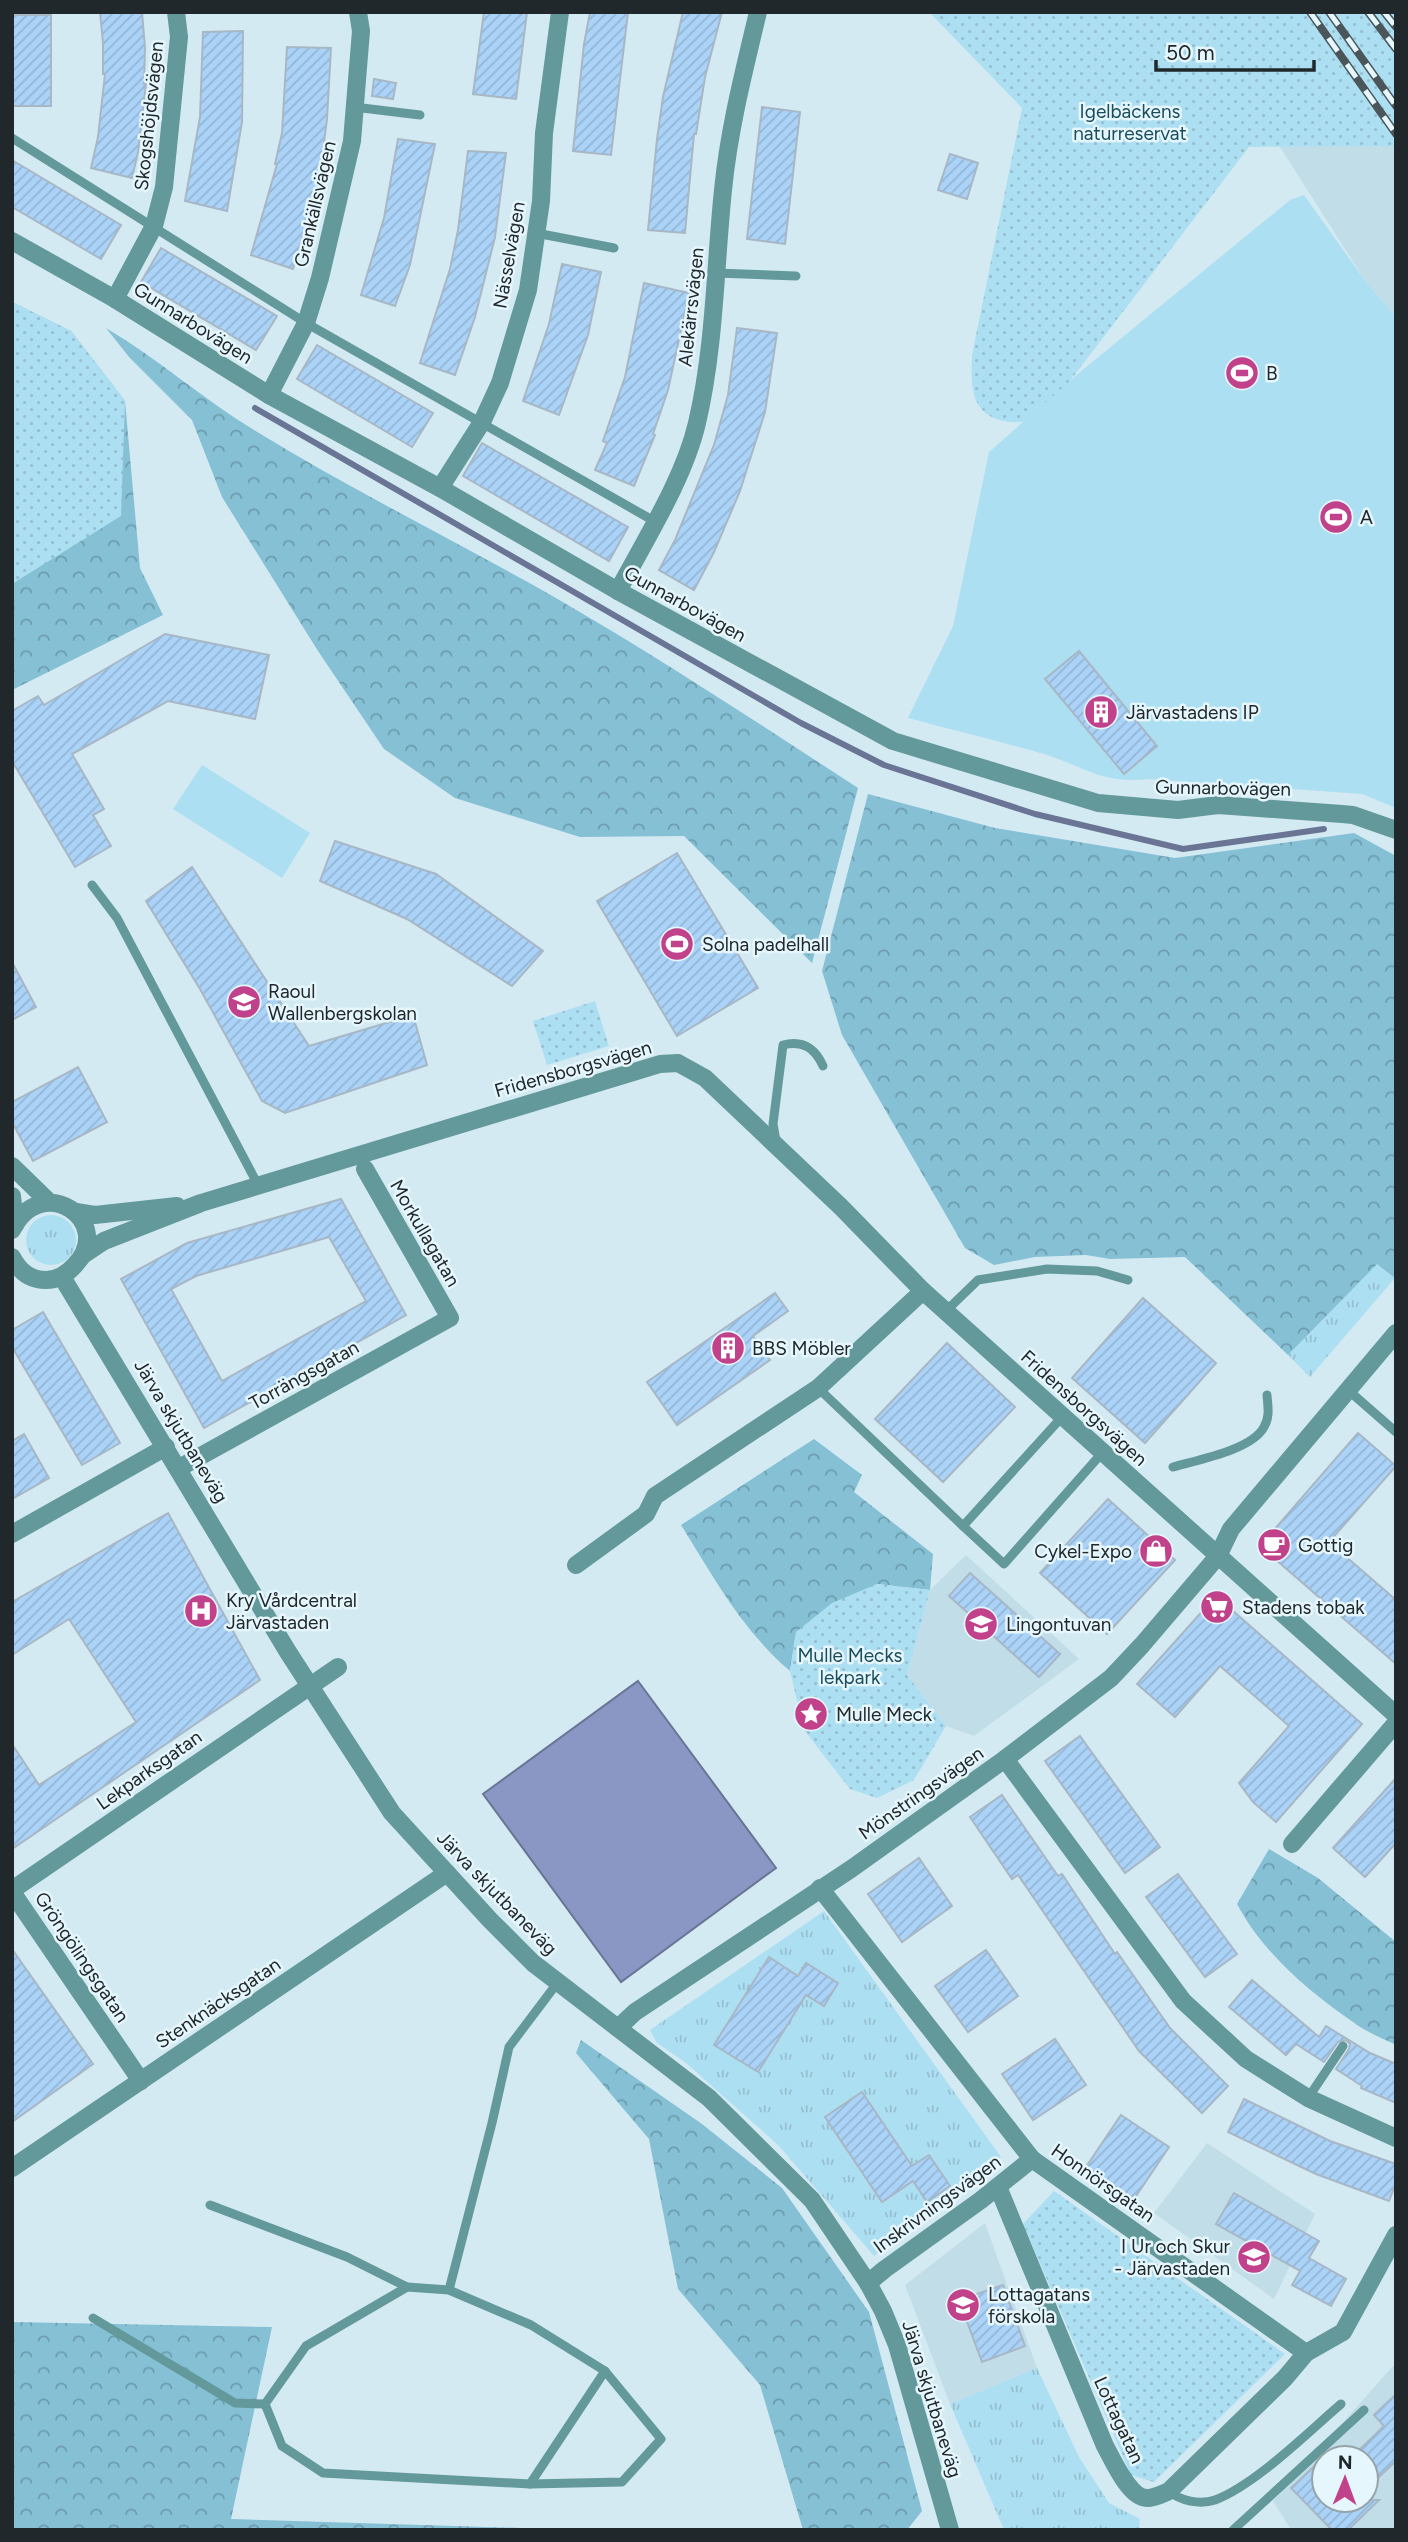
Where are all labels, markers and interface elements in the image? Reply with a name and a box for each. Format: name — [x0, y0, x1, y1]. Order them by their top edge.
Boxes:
scale bar — [1156, 28, 1314, 72]
street label: Skogshöjdsvägen — [130, 40, 168, 192]
text: 50 m — [1166, 40, 1215, 65]
park label: Igelbäckens naturreservat — [1073, 100, 1187, 145]
street label: Grankällsvägen — [289, 139, 341, 269]
street label: Nässelvägen — [488, 200, 530, 310]
street label: Alekärrsvägen — [673, 246, 709, 368]
street label: Gunnarbovägen — [129, 277, 257, 369]
sports icon: B — [1223, 354, 1261, 392]
place label: B — [1266, 362, 1278, 385]
sports icon: A — [1317, 498, 1355, 536]
place label: A — [1360, 506, 1373, 529]
street label: Gunnarbovägen — [620, 561, 750, 647]
building icon: Järvastadens IP — [1082, 693, 1120, 731]
place label: Järvastadens IP — [1126, 701, 1259, 724]
street label: Gunnarbovägen — [1155, 775, 1291, 801]
sports icon: Solna padelhall — [658, 925, 696, 963]
place label: Solna padelhall — [702, 933, 829, 956]
place label: Raoul Wallenbergskolan — [268, 980, 417, 1025]
school or university icon: Raoul Wallenbergskolan — [225, 983, 263, 1021]
street label: Fridensborgsvägen — [492, 1036, 654, 1102]
street label: Morkullagatan — [385, 1175, 465, 1291]
building icon: BBS Möbler — [709, 1329, 747, 1367]
street label: Torrängsgatan — [245, 1335, 363, 1415]
place label: BBS Möbler — [752, 1337, 851, 1360]
street label: Fridensborgsvägen — [1016, 1345, 1152, 1471]
street label: Järva skjutbaneväg — [129, 1355, 233, 1507]
cafe icon: Gottig — [1255, 1526, 1293, 1564]
shop icon: Cykel-Expo — [1137, 1532, 1175, 1570]
place label: Gottig — [1298, 1534, 1353, 1557]
place label: Cykel-Expo — [1034, 1540, 1132, 1563]
supermarket icon: Stadens tobak — [1198, 1588, 1236, 1626]
place label: Kry Vårdcentral Järvastaden — [226, 1589, 357, 1634]
hospital icon: Kry Vårdcentral Järvastaden — [182, 1592, 220, 1630]
place label: Stadens tobak — [1242, 1596, 1365, 1619]
school or university icon: Lingontuvan — [962, 1605, 1000, 1643]
place label: Lingontuvan — [1006, 1613, 1111, 1636]
park label: Mulle Mecks lekpark — [798, 1644, 903, 1689]
place icon: Mulle Meck — [792, 1695, 830, 1733]
place label: Mulle Meck — [836, 1703, 933, 1726]
street label: Lekparksgatan — [92, 1725, 206, 1815]
street label: Mönstringsvägen — [854, 1741, 988, 1845]
street label: Järva skjutbaneväg — [432, 1826, 562, 1960]
street label: Gröngölingsgatan — [30, 1888, 134, 2026]
street label: Stenknäcksgatan — [151, 1953, 285, 2053]
street label: Honnörsgatan — [1047, 2139, 1159, 2227]
street label: Inskrivningsvägen — [869, 2150, 1005, 2258]
place label: I Ur och Skur - Järvastaden — [1114, 2235, 1231, 2280]
school or university icon: I Ur och Skur - Järvastaden — [1235, 2238, 1273, 2276]
place label: Lottagatans förskola — [988, 2283, 1090, 2328]
school or university icon: Lottagatans förskola — [944, 2286, 982, 2324]
street label: Järva skjutbaneväg — [897, 2318, 967, 2480]
street label: Lottagatan — [1089, 2373, 1149, 2467]
north arrow — [1310, 2444, 1380, 2514]
text: N — [1338, 2451, 1353, 2474]

